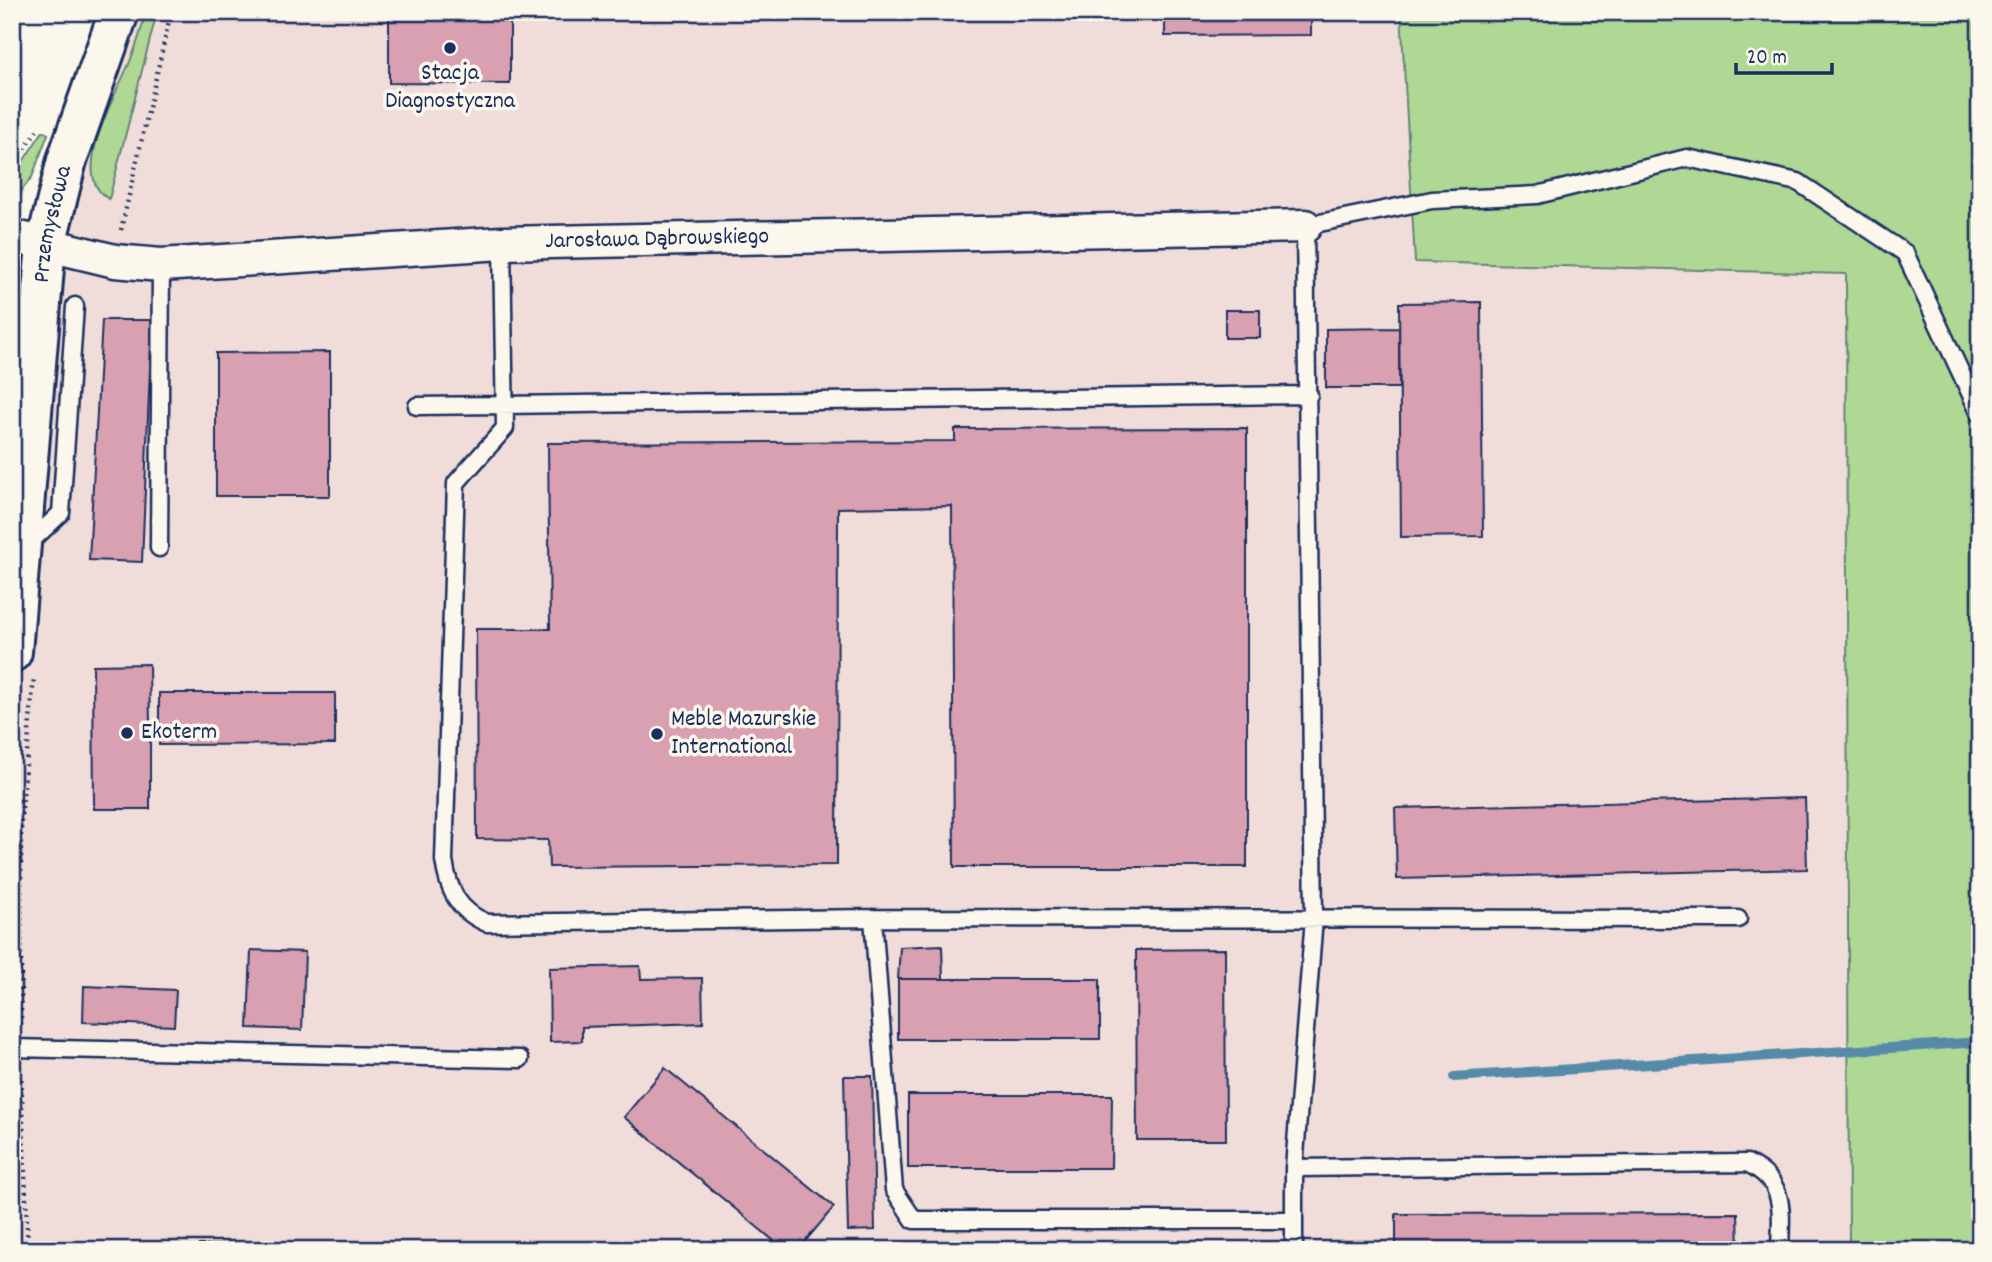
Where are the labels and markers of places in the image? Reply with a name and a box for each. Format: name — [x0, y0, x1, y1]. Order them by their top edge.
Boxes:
marker: Stacja Diagnostyczna — [442, 40, 458, 56]
place label: Stacja Diagnostyczna — [385, 57, 516, 119]
place label: Meble Mazurskie International — [671, 703, 816, 765]
place label: Ekoterm — [141, 716, 217, 750]
marker: Ekoterm — [119, 725, 135, 741]
marker: Meble Mazurskie International — [649, 726, 665, 742]

